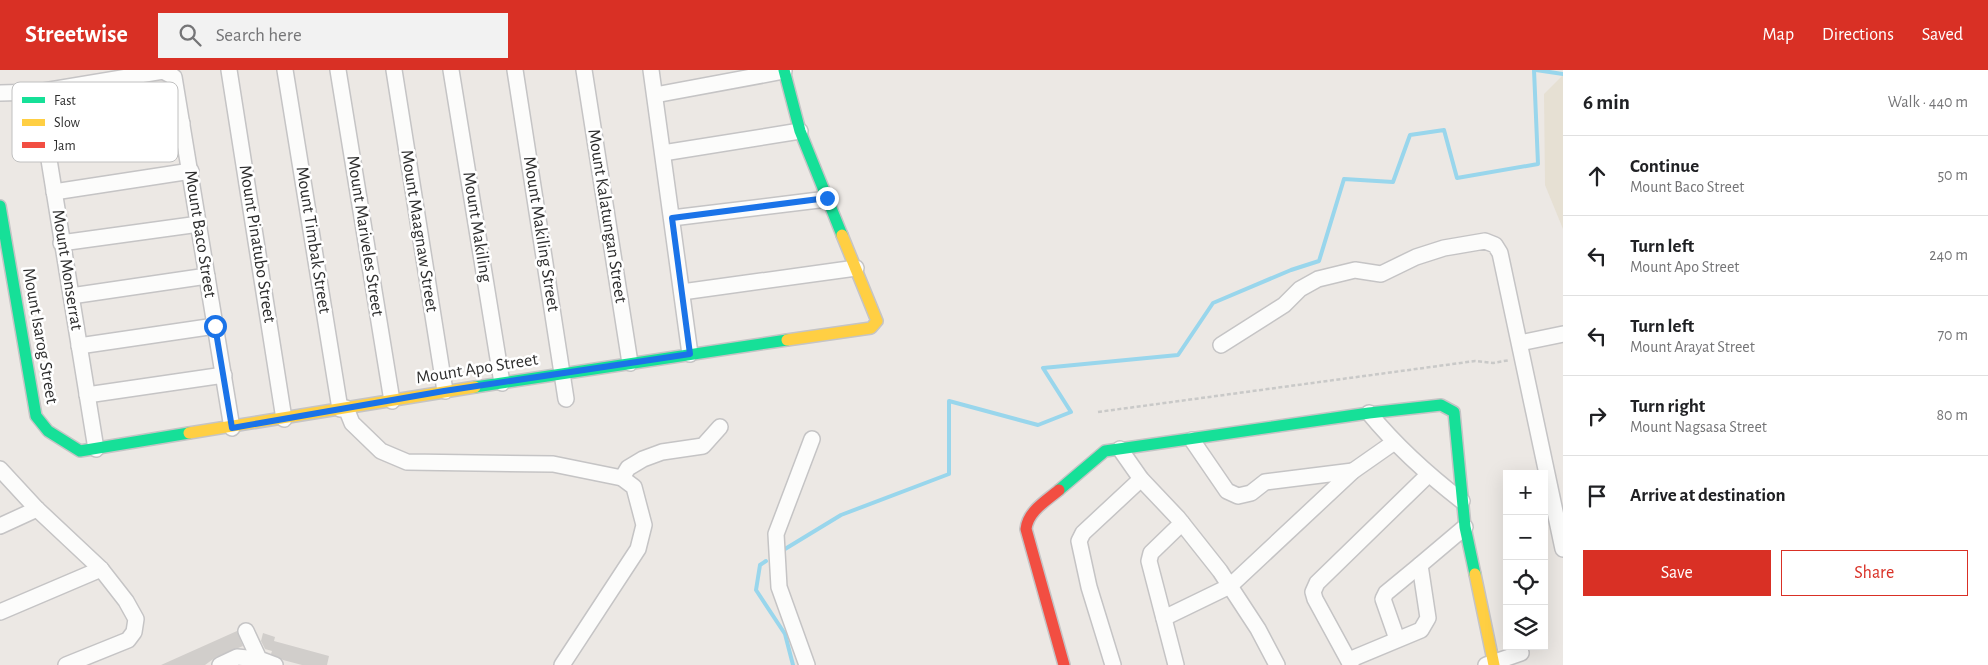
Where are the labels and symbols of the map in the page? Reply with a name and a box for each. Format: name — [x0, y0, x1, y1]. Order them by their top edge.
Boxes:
legend — [12, 82, 178, 162]
text: Fast — [54, 94, 76, 108]
text: Slow — [54, 116, 81, 130]
street label: Mount Kalatungan Street — [584, 128, 630, 304]
text: Jam — [54, 139, 76, 153]
street label: Mount Maagnaw Street — [397, 149, 441, 314]
street label: Mount Mariveles Street — [343, 154, 387, 318]
street label: Mount Makiling Street — [520, 155, 562, 313]
street label: Mount Pinatubo Street — [236, 164, 278, 324]
street label: Mount Timbak Street — [293, 165, 334, 315]
street label: Mount Baco Street — [181, 169, 219, 299]
street label: Mount Makiling — [459, 171, 495, 284]
route end — [816, 187, 839, 210]
street label: Mount Monserrat — [49, 208, 85, 332]
street label: Mount Isarog Street — [19, 267, 61, 406]
route start — [204, 315, 227, 338]
street label: Mount Apo Street — [415, 350, 539, 388]

